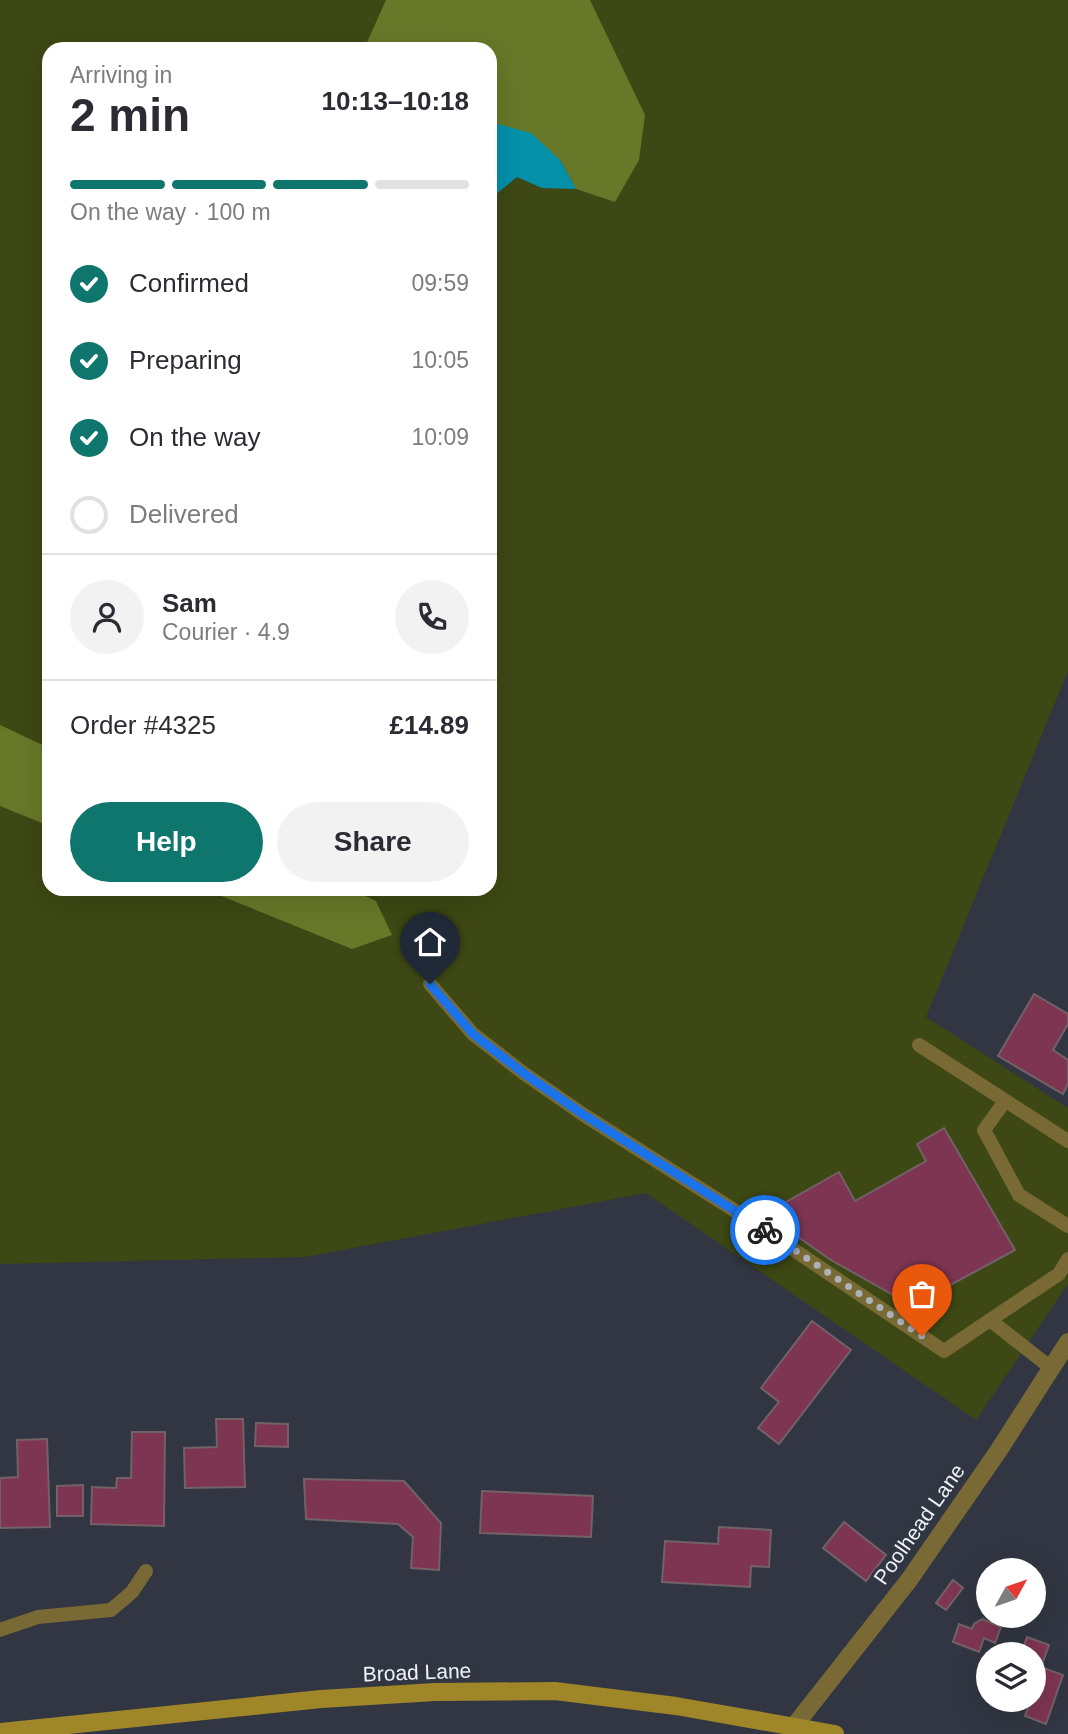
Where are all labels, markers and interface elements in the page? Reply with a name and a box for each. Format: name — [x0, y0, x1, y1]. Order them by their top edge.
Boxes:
text: Arriving in — [70, 62, 172, 88]
text: 10:13–10:18 — [322, 86, 469, 116]
text: 2 min — [70, 89, 190, 141]
text: On the way · 100 m — [70, 199, 271, 225]
icon: check — [70, 265, 108, 303]
text: Confirmed — [129, 268, 249, 298]
text: 09:59 — [411, 270, 469, 296]
icon: check — [70, 342, 108, 380]
text: Preparing — [129, 345, 242, 375]
text: 10:05 — [411, 347, 469, 373]
icon: check — [70, 419, 108, 457]
text: On the way — [129, 422, 261, 452]
text: 10:09 — [411, 424, 469, 450]
text: Delivered — [129, 499, 239, 529]
button: person — [70, 580, 144, 654]
button: phone — [395, 580, 469, 654]
text: Sam — [162, 588, 217, 618]
text: Courier · 4.9 — [162, 619, 290, 645]
text: Order #4325 — [70, 710, 216, 740]
text: £14.89 — [389, 710, 469, 740]
button: Help — [70, 802, 263, 882]
button: Share — [277, 802, 469, 882]
pin — [400, 912, 460, 984]
icon: home — [411, 923, 449, 961]
courier — [730, 1195, 800, 1265]
icon: bike — [746, 1211, 784, 1249]
pin — [892, 1264, 952, 1336]
icon: bag — [903, 1275, 941, 1313]
street label: Poolhead Lane — [869, 1460, 969, 1588]
north arrow — [976, 1558, 1046, 1628]
map controls — [976, 1558, 1046, 1712]
button: layers — [976, 1642, 1046, 1712]
street label: Broad Lane — [362, 1659, 472, 1685]

